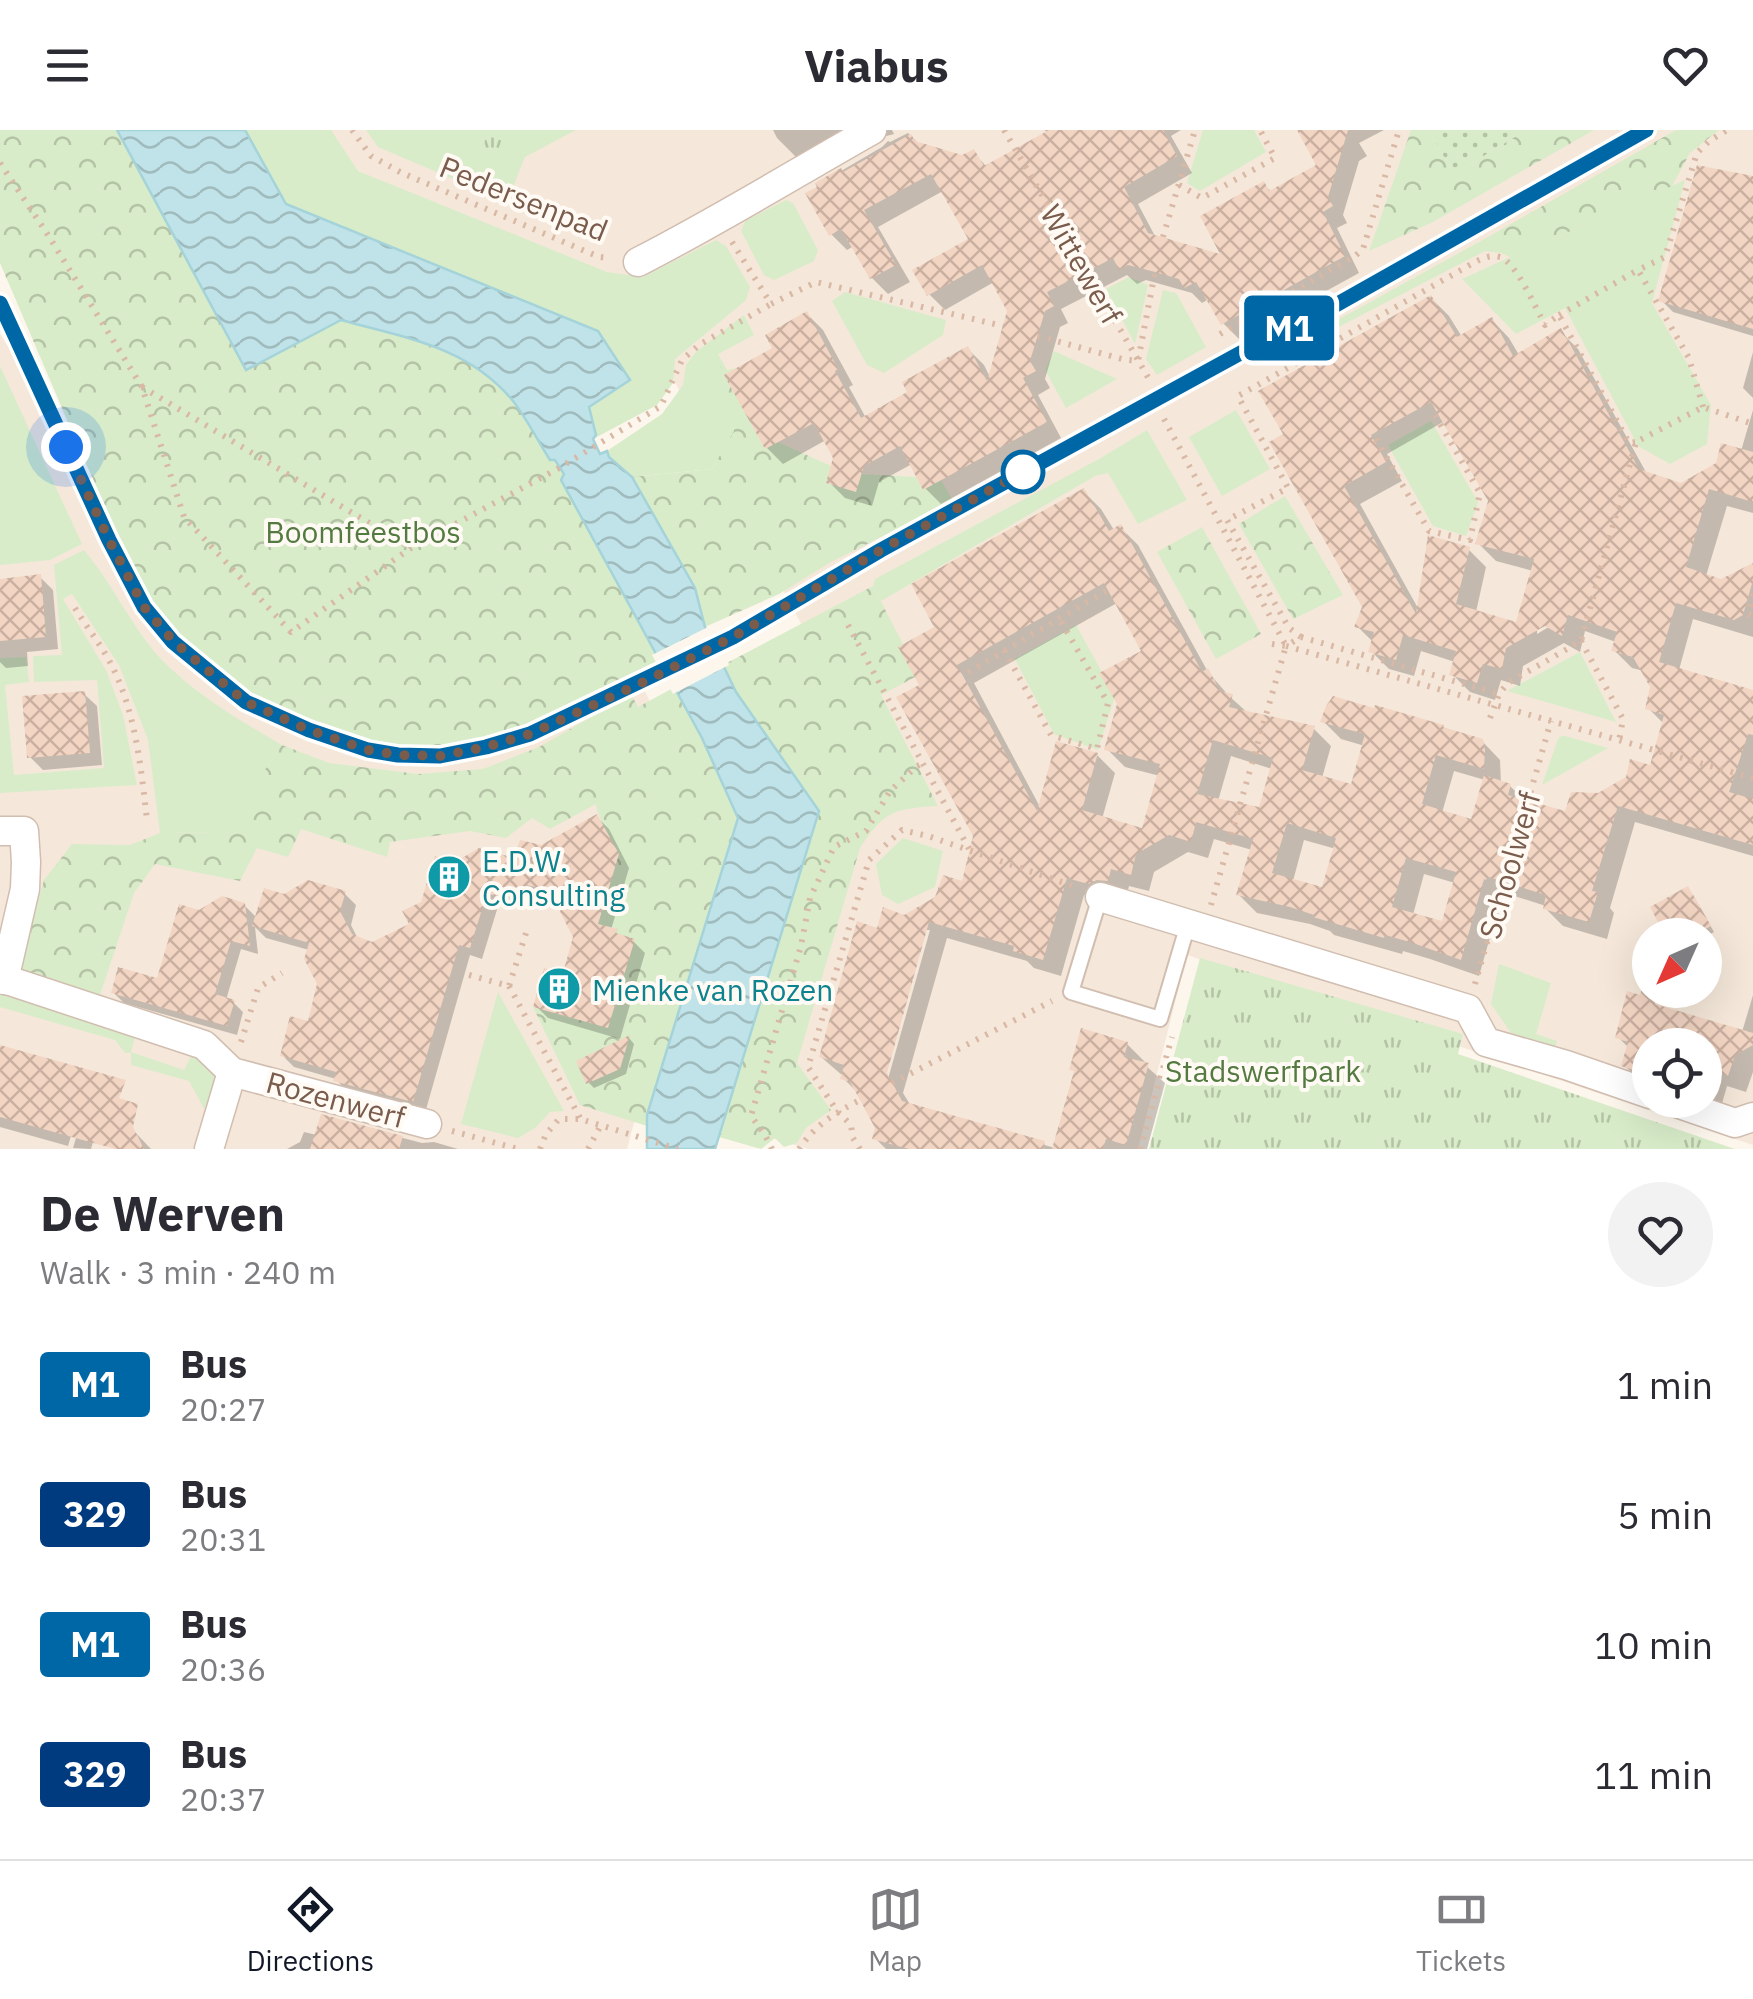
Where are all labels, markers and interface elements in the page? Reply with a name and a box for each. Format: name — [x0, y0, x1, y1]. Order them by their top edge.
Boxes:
text: Viabus — [804, 36, 949, 94]
icon: menu — [40, 38, 95, 93]
icon: heart — [1658, 38, 1713, 93]
street label: Pedersenpad — [434, 147, 614, 249]
street label: Wittewerf — [1032, 197, 1132, 331]
line badge: M1 — [1244, 296, 1334, 360]
text: M1 — [1264, 305, 1314, 351]
your location — [41, 422, 91, 472]
unlabelled marker — [1002, 451, 1044, 493]
park label: Boomfeestbos — [265, 512, 461, 551]
street label: Schoolwerf — [1469, 787, 1549, 943]
place label: E.D.W. Consulting — [482, 841, 625, 914]
building icon: E.D.W. Consulting — [426, 854, 472, 900]
north arrow — [1632, 918, 1722, 1008]
map controls — [1632, 918, 1722, 1118]
building icon: Mienke van Rozen — [536, 966, 582, 1012]
place label: Mienke van Rozen — [592, 970, 833, 1009]
button: locate — [1632, 1028, 1722, 1118]
park label: Stadswerfpark — [1165, 1051, 1361, 1090]
street label: Rozenwerf — [262, 1062, 410, 1136]
text: De Werven — [40, 1182, 285, 1244]
button: heart — [1608, 1182, 1713, 1287]
text: Walk · 3 min · 240 m — [40, 1251, 336, 1293]
text: Bus — [180, 1339, 247, 1388]
text: 1 min — [1617, 1360, 1713, 1409]
text: M1 — [70, 1361, 120, 1407]
text: 20:27 — [180, 1388, 266, 1430]
text: Bus — [180, 1469, 247, 1518]
text: 5 min — [1617, 1490, 1713, 1539]
text: 329 — [63, 1491, 127, 1537]
text: 20:31 — [180, 1518, 266, 1560]
text: Bus — [180, 1599, 247, 1648]
text: 10 min — [1594, 1620, 1713, 1669]
text: M1 — [70, 1621, 120, 1667]
text: 20:36 — [180, 1648, 266, 1690]
text: Bus — [180, 1729, 247, 1778]
text: 11 min — [1594, 1750, 1713, 1799]
text: 329 — [63, 1751, 127, 1797]
text: 20:37 — [180, 1778, 266, 1820]
tab: Directions — [247, 1882, 374, 1979]
tab: Map — [868, 1882, 923, 1979]
tab: Tickets — [1416, 1882, 1506, 1979]

